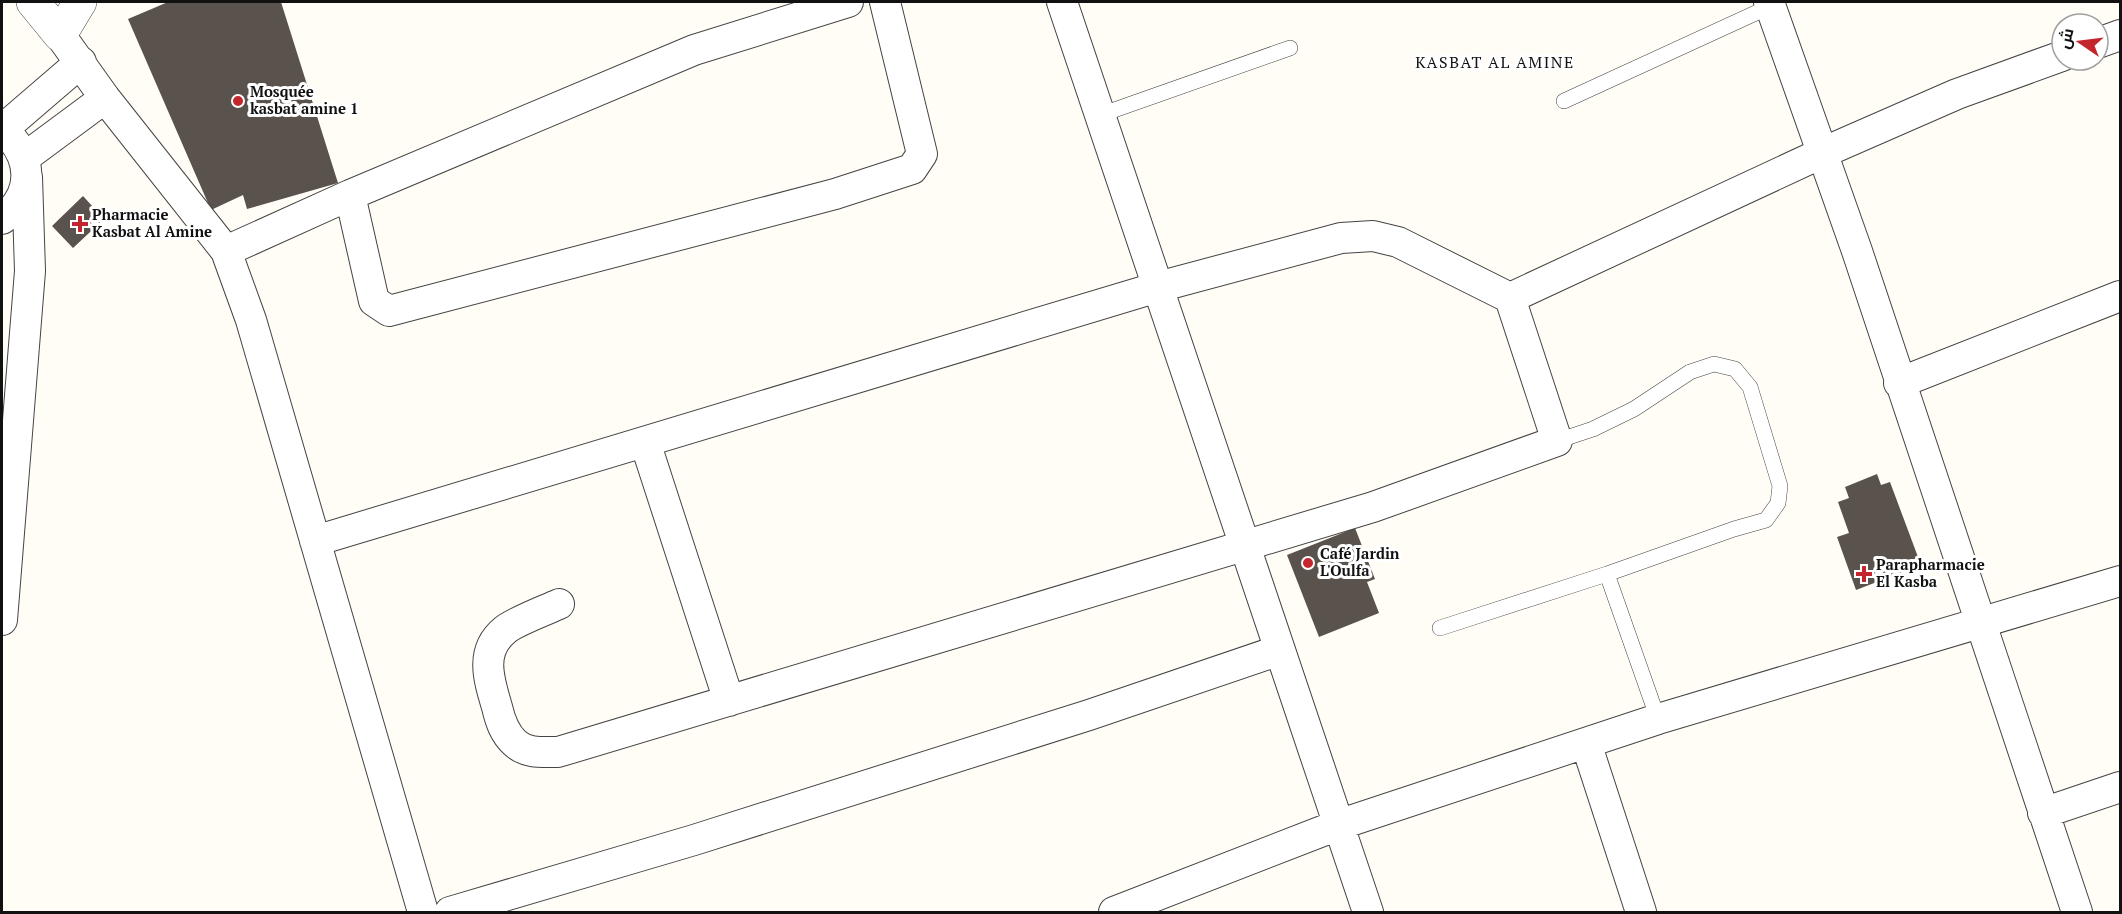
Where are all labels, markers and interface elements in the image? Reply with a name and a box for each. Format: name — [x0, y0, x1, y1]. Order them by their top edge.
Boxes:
north arrow — [2050, 12, 2110, 72]
text: ش — [2052, 26, 2079, 51]
district label: KASBAT AL AMINE — [1415, 51, 1575, 73]
place label: Mosquée kasbat amine 1 — [250, 81, 359, 118]
marker: Mosquée kasbat amine 1 — [231, 94, 245, 108]
place label: Pharmacie Kasbat Al Amine — [92, 204, 212, 241]
marker: Pharmacie Kasbat Al Amine — [73, 217, 87, 231]
place label: Café Jardin L'Oulfa — [1320, 543, 1400, 580]
place label: Parapharmacie El Kasba — [1876, 554, 1985, 591]
marker: Café Jardin L'Oulfa — [1301, 556, 1315, 570]
marker: Parapharmacie El Kasba — [1857, 567, 1871, 581]

